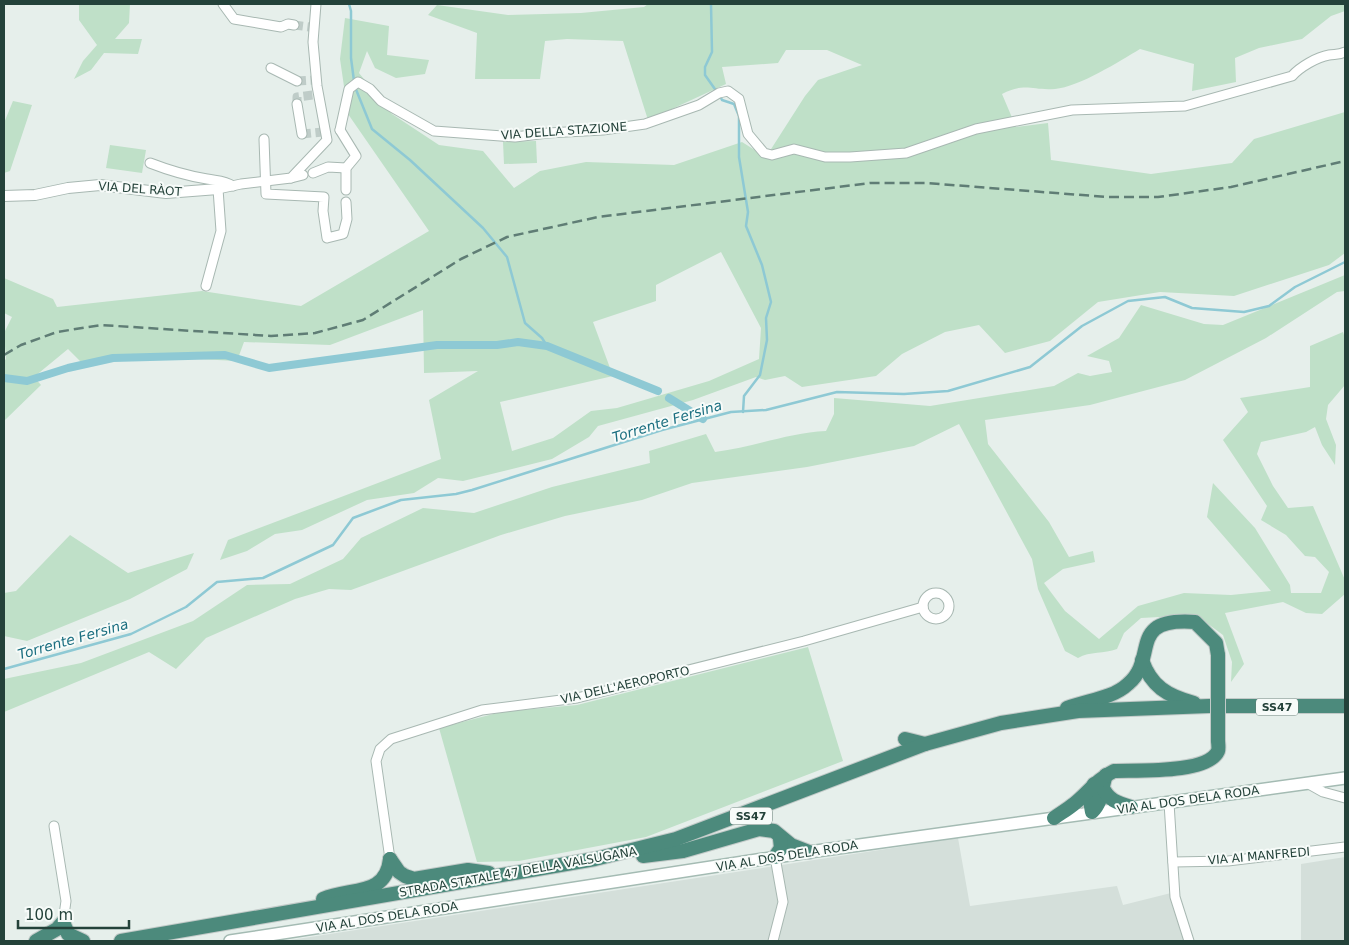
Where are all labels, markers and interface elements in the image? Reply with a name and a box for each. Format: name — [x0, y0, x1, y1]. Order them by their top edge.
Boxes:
street label: VIA DELLA STAZIONE — [501, 120, 627, 142]
street label: VIA DEL RÀOT — [98, 178, 183, 199]
water label: Torrente Fersina — [610, 397, 724, 445]
water label: Torrente Fersina — [16, 616, 130, 662]
street label: VIA DELL'AEROPORTO — [559, 663, 691, 707]
road number: SS47 — [1256, 699, 1298, 716]
street label: VIA AL DOS DELA RODA — [1116, 783, 1261, 817]
road number: SS47 — [730, 808, 772, 824]
street label: VIA AL DOS DELA RODA — [715, 838, 860, 874]
street label: STRADA STATALE 47 DELLA VALSUGANA — [398, 844, 639, 900]
street label: VIA AI MANFREDI — [1207, 845, 1311, 867]
scale bar — [18, 898, 129, 930]
street label: VIA AL DOS DELA RODA — [315, 899, 460, 935]
text: 100 m — [25, 906, 73, 924]

